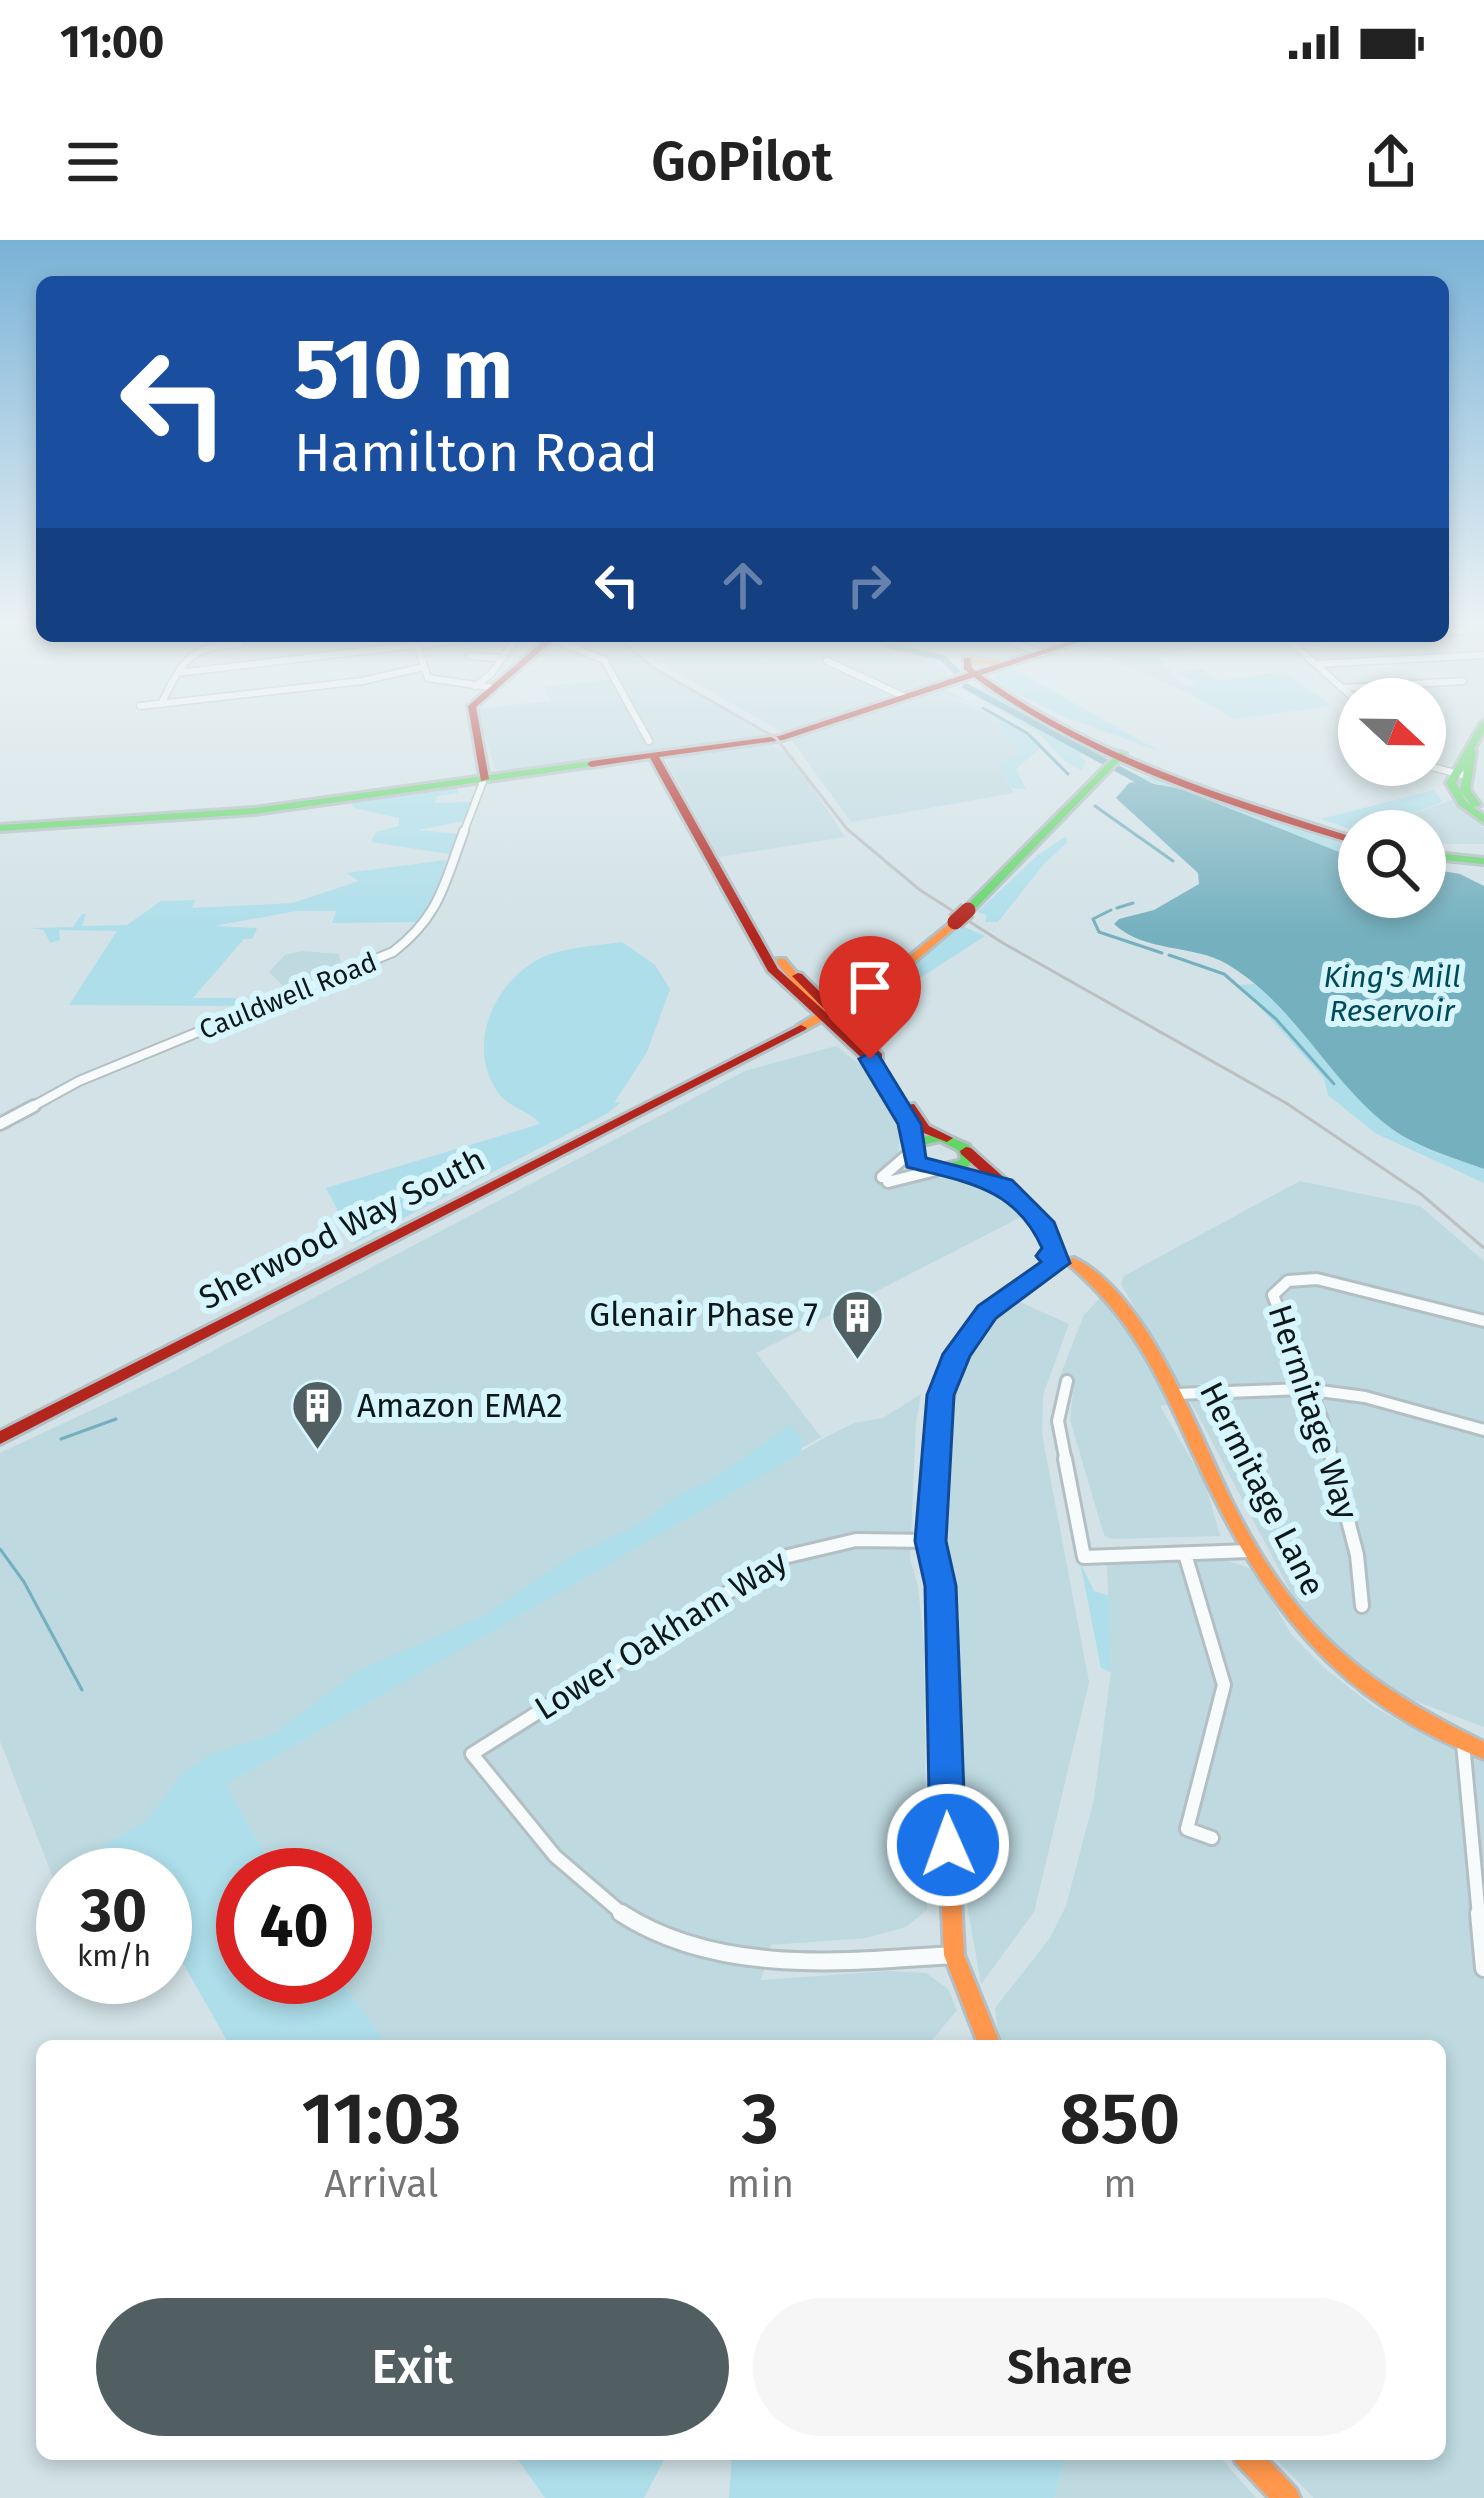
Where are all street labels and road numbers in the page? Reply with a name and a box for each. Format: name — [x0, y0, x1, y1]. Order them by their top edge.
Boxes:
street label: Cauldwell Road — [195, 946, 381, 1046]
street label: Sherwood Way South — [193, 1140, 491, 1318]
street label: Hermitage Way — [1259, 1300, 1367, 1524]
street label: Hermitage Lane — [1191, 1375, 1333, 1603]
street label: Lower Oakham Way — [528, 1541, 794, 1729]

